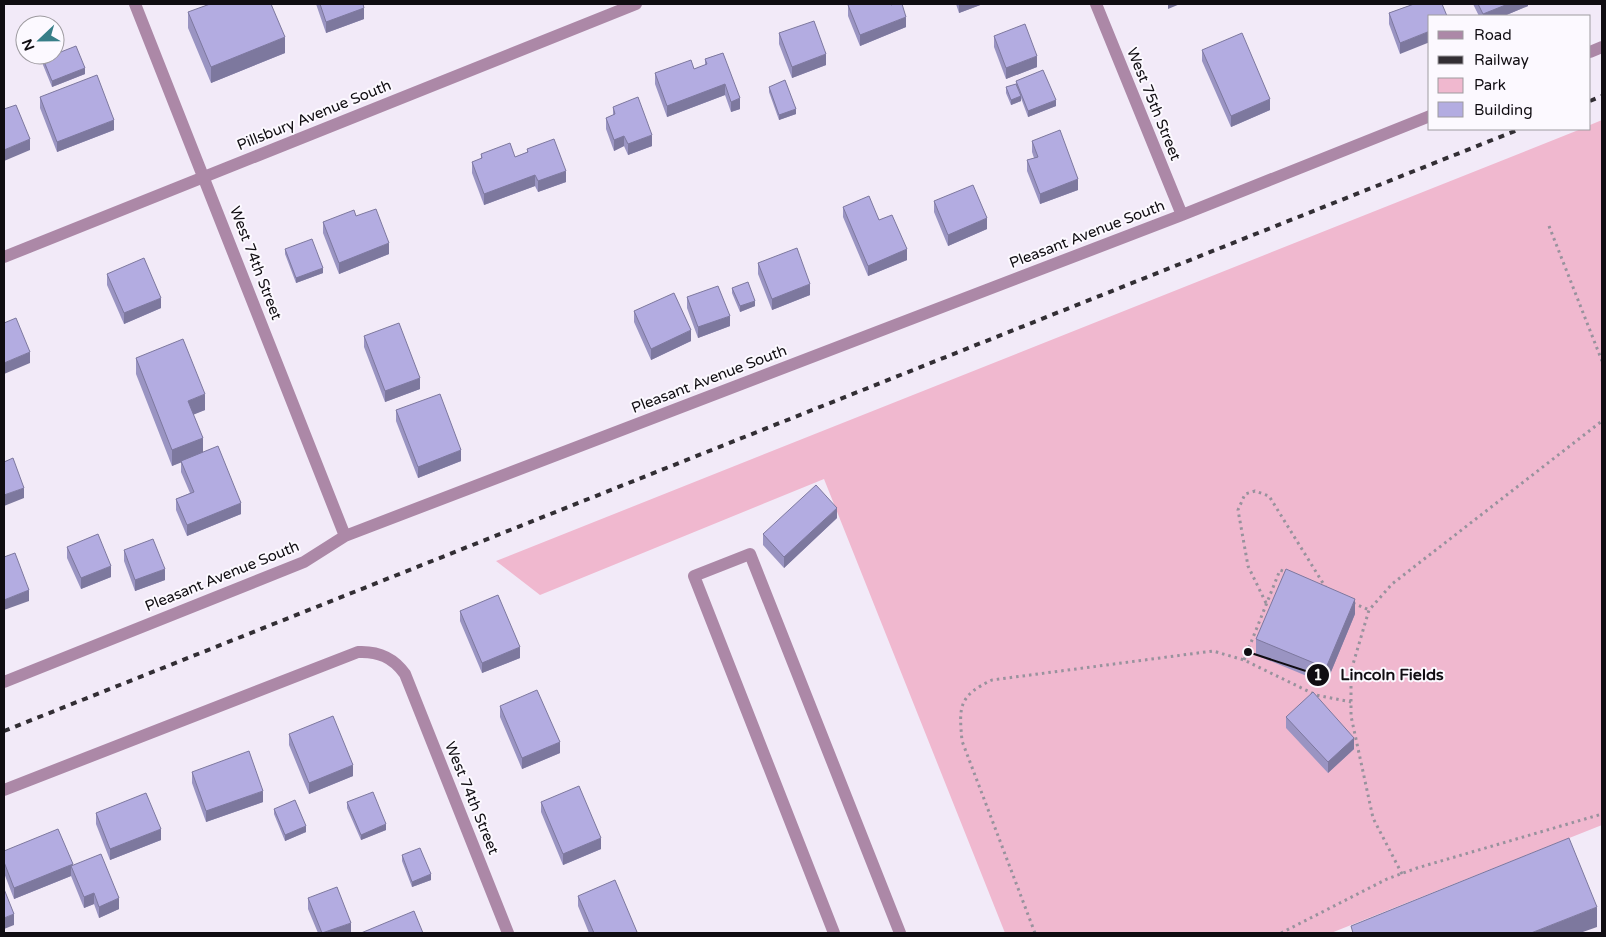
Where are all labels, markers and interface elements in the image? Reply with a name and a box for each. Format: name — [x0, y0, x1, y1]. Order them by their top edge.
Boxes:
north arrow — [15, 15, 65, 65]
legend — [1428, 15, 1591, 130]
text: Road — [1474, 26, 1512, 44]
text: N — [18, 36, 38, 53]
street label: West 75th Street — [1123, 45, 1185, 163]
text: Railway — [1474, 51, 1529, 69]
street label: Pillsbury Avenue South — [234, 76, 394, 154]
text: Park — [1474, 76, 1506, 94]
text: Building — [1474, 101, 1533, 119]
street label: Pleasant Avenue South — [1007, 196, 1167, 272]
street label: West 74th Street — [226, 204, 286, 323]
street label: Pleasant Avenue South — [629, 341, 789, 417]
street label: Pleasant Avenue South — [142, 537, 302, 615]
callout: Lincoln Fields — [1305, 659, 1454, 690]
text: Lincoln Fields — [1340, 665, 1444, 685]
text: 1 — [1313, 666, 1323, 684]
street label: West 74th Street — [441, 739, 503, 857]

